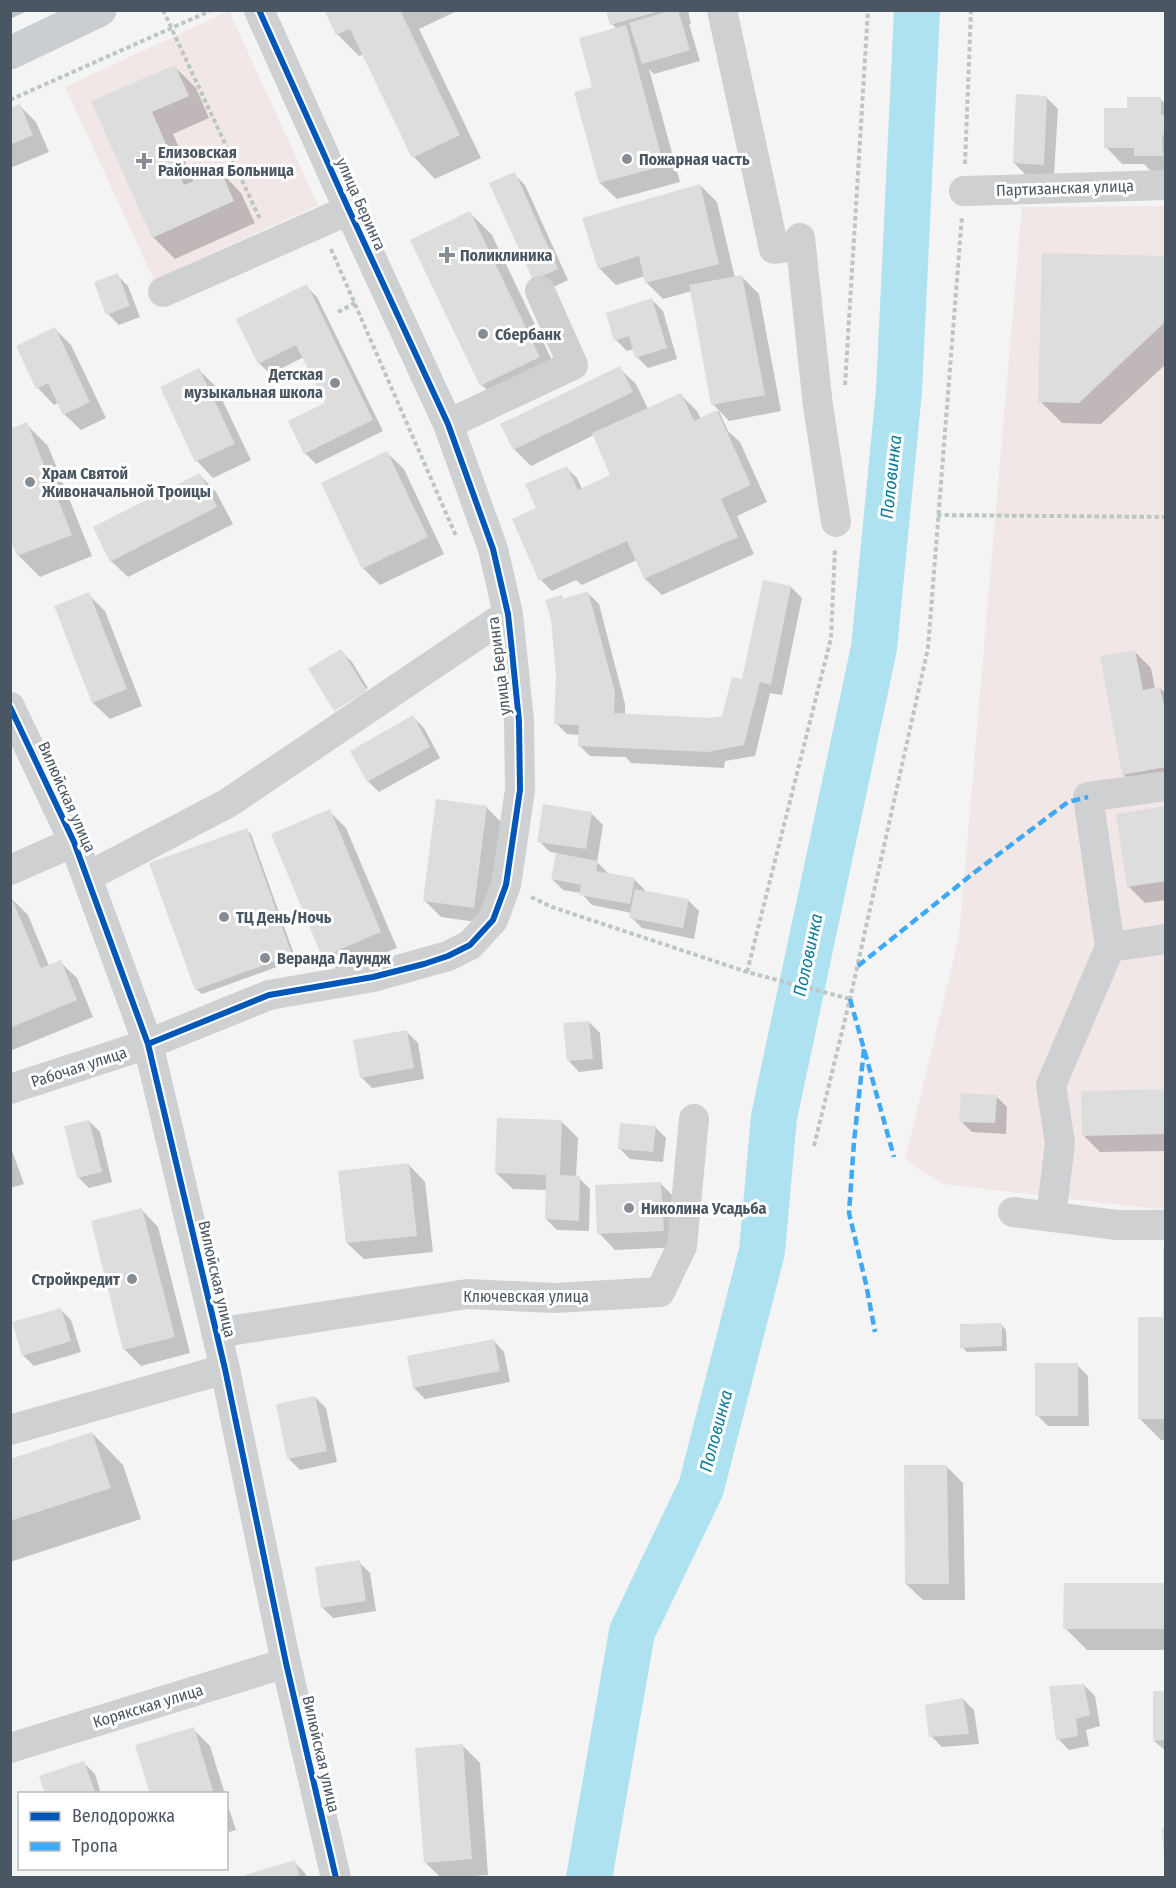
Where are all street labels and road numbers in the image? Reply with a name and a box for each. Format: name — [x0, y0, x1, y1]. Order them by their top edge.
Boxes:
street label: улица Беринга — [332, 155, 390, 253]
street label: Партизанская улица — [996, 176, 1134, 200]
street label: улица Беринга — [484, 615, 514, 716]
street label: Вилюйская улица — [34, 739, 100, 855]
street label: Рабочая улица — [29, 1043, 129, 1091]
street label: Вилюйская улица — [194, 1219, 240, 1339]
street label: Ключевская улица — [463, 1287, 589, 1306]
street label: Корякская улица — [91, 1680, 205, 1732]
street label: Вилюйская улица — [298, 1694, 344, 1814]

